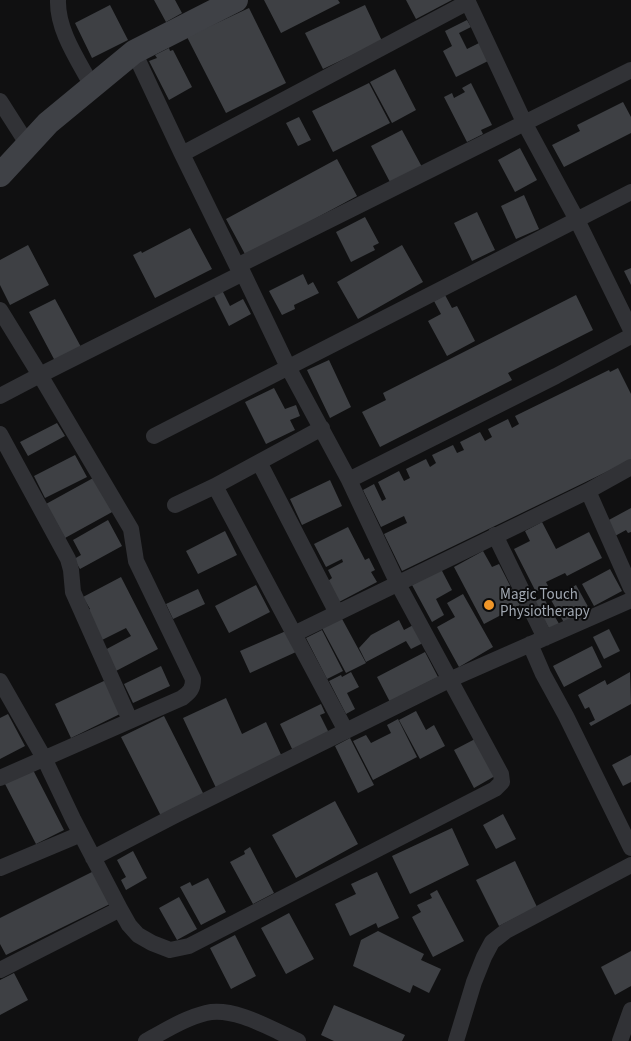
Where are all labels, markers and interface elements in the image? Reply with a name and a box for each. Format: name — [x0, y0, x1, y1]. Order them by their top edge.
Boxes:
place label: Magic Touch Physiotherapy — [500, 587, 590, 622]
marker: Magic Touch Physiotherapy — [482, 598, 496, 612]

